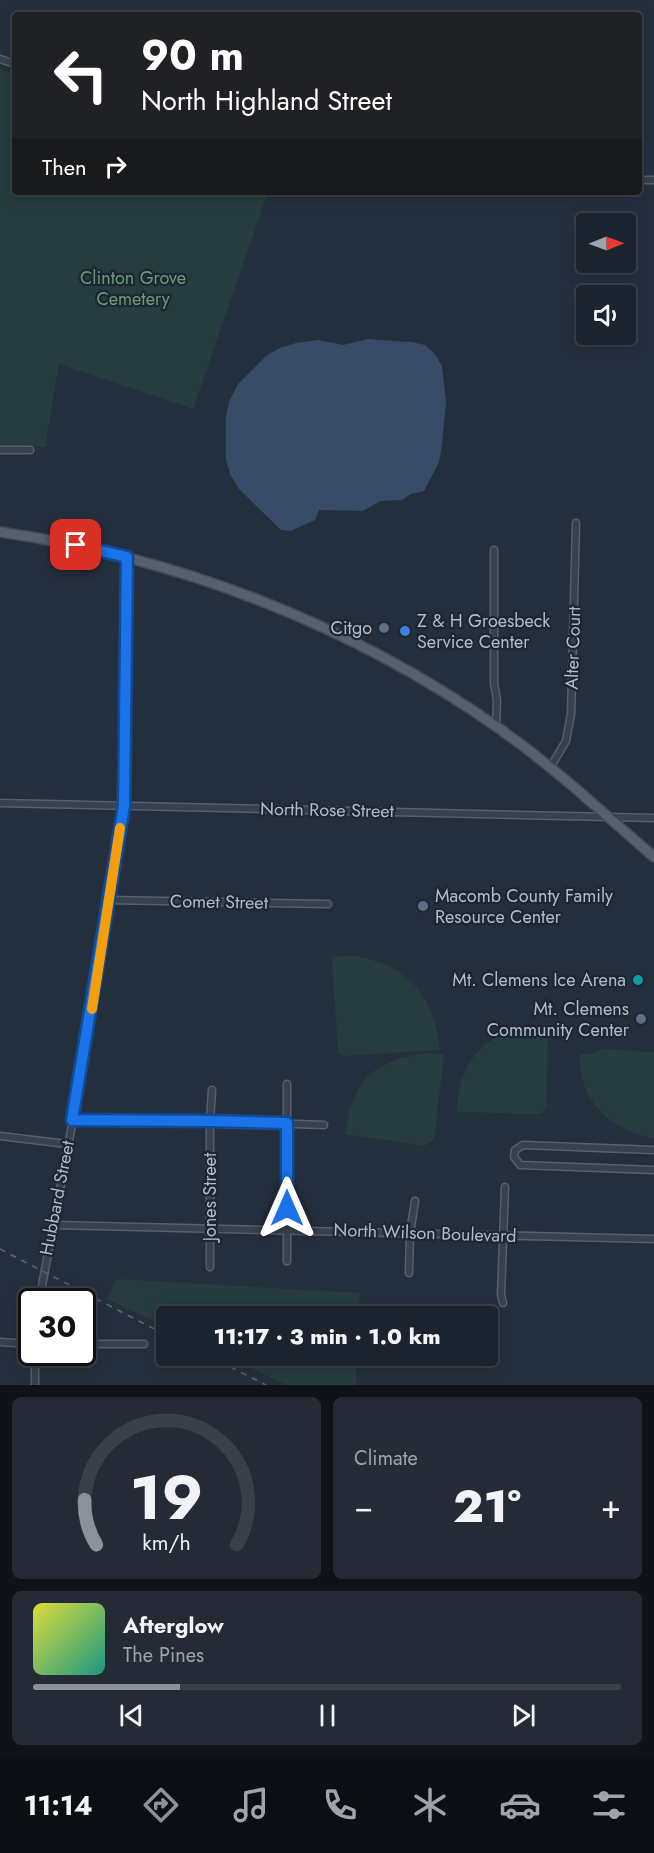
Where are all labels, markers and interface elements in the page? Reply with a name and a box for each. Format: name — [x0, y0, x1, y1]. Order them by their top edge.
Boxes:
text: 90 m — [141, 25, 244, 86]
icon: left — [42, 36, 120, 114]
text: North Highland Street — [141, 81, 392, 120]
icon: right — [99, 150, 132, 183]
text: Then — [42, 151, 87, 183]
north arrow — [576, 213, 636, 273]
map controls — [576, 213, 636, 345]
park label: Clinton Grove Cemetery — [80, 265, 186, 312]
button: sound — [576, 285, 636, 345]
pin — [50, 519, 101, 570]
icon: arrive — [59, 528, 92, 561]
street label: Alter Court — [559, 605, 587, 690]
place label: Z & H Groesbeck Service Center — [417, 608, 550, 655]
place label: Citgo — [331, 615, 372, 641]
marker: Citgo — [377, 621, 391, 635]
marker: Z & H Groesbeck Service Center — [398, 624, 412, 638]
street label: North Rose Street — [260, 796, 395, 824]
place label: Macomb County Family Resource Center — [435, 883, 613, 930]
street label: Comet Street — [170, 888, 269, 916]
marker: Macomb County Family Resource Center — [416, 899, 430, 913]
place label: Mt. Clemens Ice Arena — [452, 967, 626, 993]
marker: Mt. Clemens Ice Arena — [631, 973, 645, 987]
place label: Mt. Clemens Community Center — [487, 996, 630, 1043]
marker: Mt. Clemens Community Center — [634, 1012, 648, 1026]
street label: Hubbard Street — [33, 1138, 81, 1258]
street label: Jones Street — [197, 1152, 223, 1243]
position arrow — [255, 1176, 319, 1240]
street label: North Wilson Boulevard — [333, 1217, 517, 1249]
speed limit sign: 30 — [18, 1288, 96, 1366]
text: 11:17 · 3 min · 1.0 km — [213, 1320, 441, 1352]
text: Climate — [354, 1444, 418, 1473]
text: 19 — [130, 1452, 203, 1542]
text: 21° — [453, 1474, 521, 1539]
text: − — [354, 1483, 373, 1530]
text: + — [601, 1483, 621, 1530]
text: km/h — [142, 1527, 191, 1558]
text: Afterglow — [123, 1609, 224, 1641]
text: The Pines — [123, 1641, 204, 1670]
icon: previous — [115, 1699, 148, 1732]
icon: pause — [311, 1699, 344, 1732]
icon: next — [507, 1699, 540, 1732]
icon: directions — [140, 1784, 182, 1826]
icon: music — [230, 1784, 272, 1826]
icon: phone — [319, 1784, 361, 1826]
icon: climate — [409, 1784, 451, 1826]
icon: car — [499, 1784, 541, 1826]
icon: filters — [588, 1784, 630, 1826]
text: 11:14 — [24, 1786, 93, 1825]

